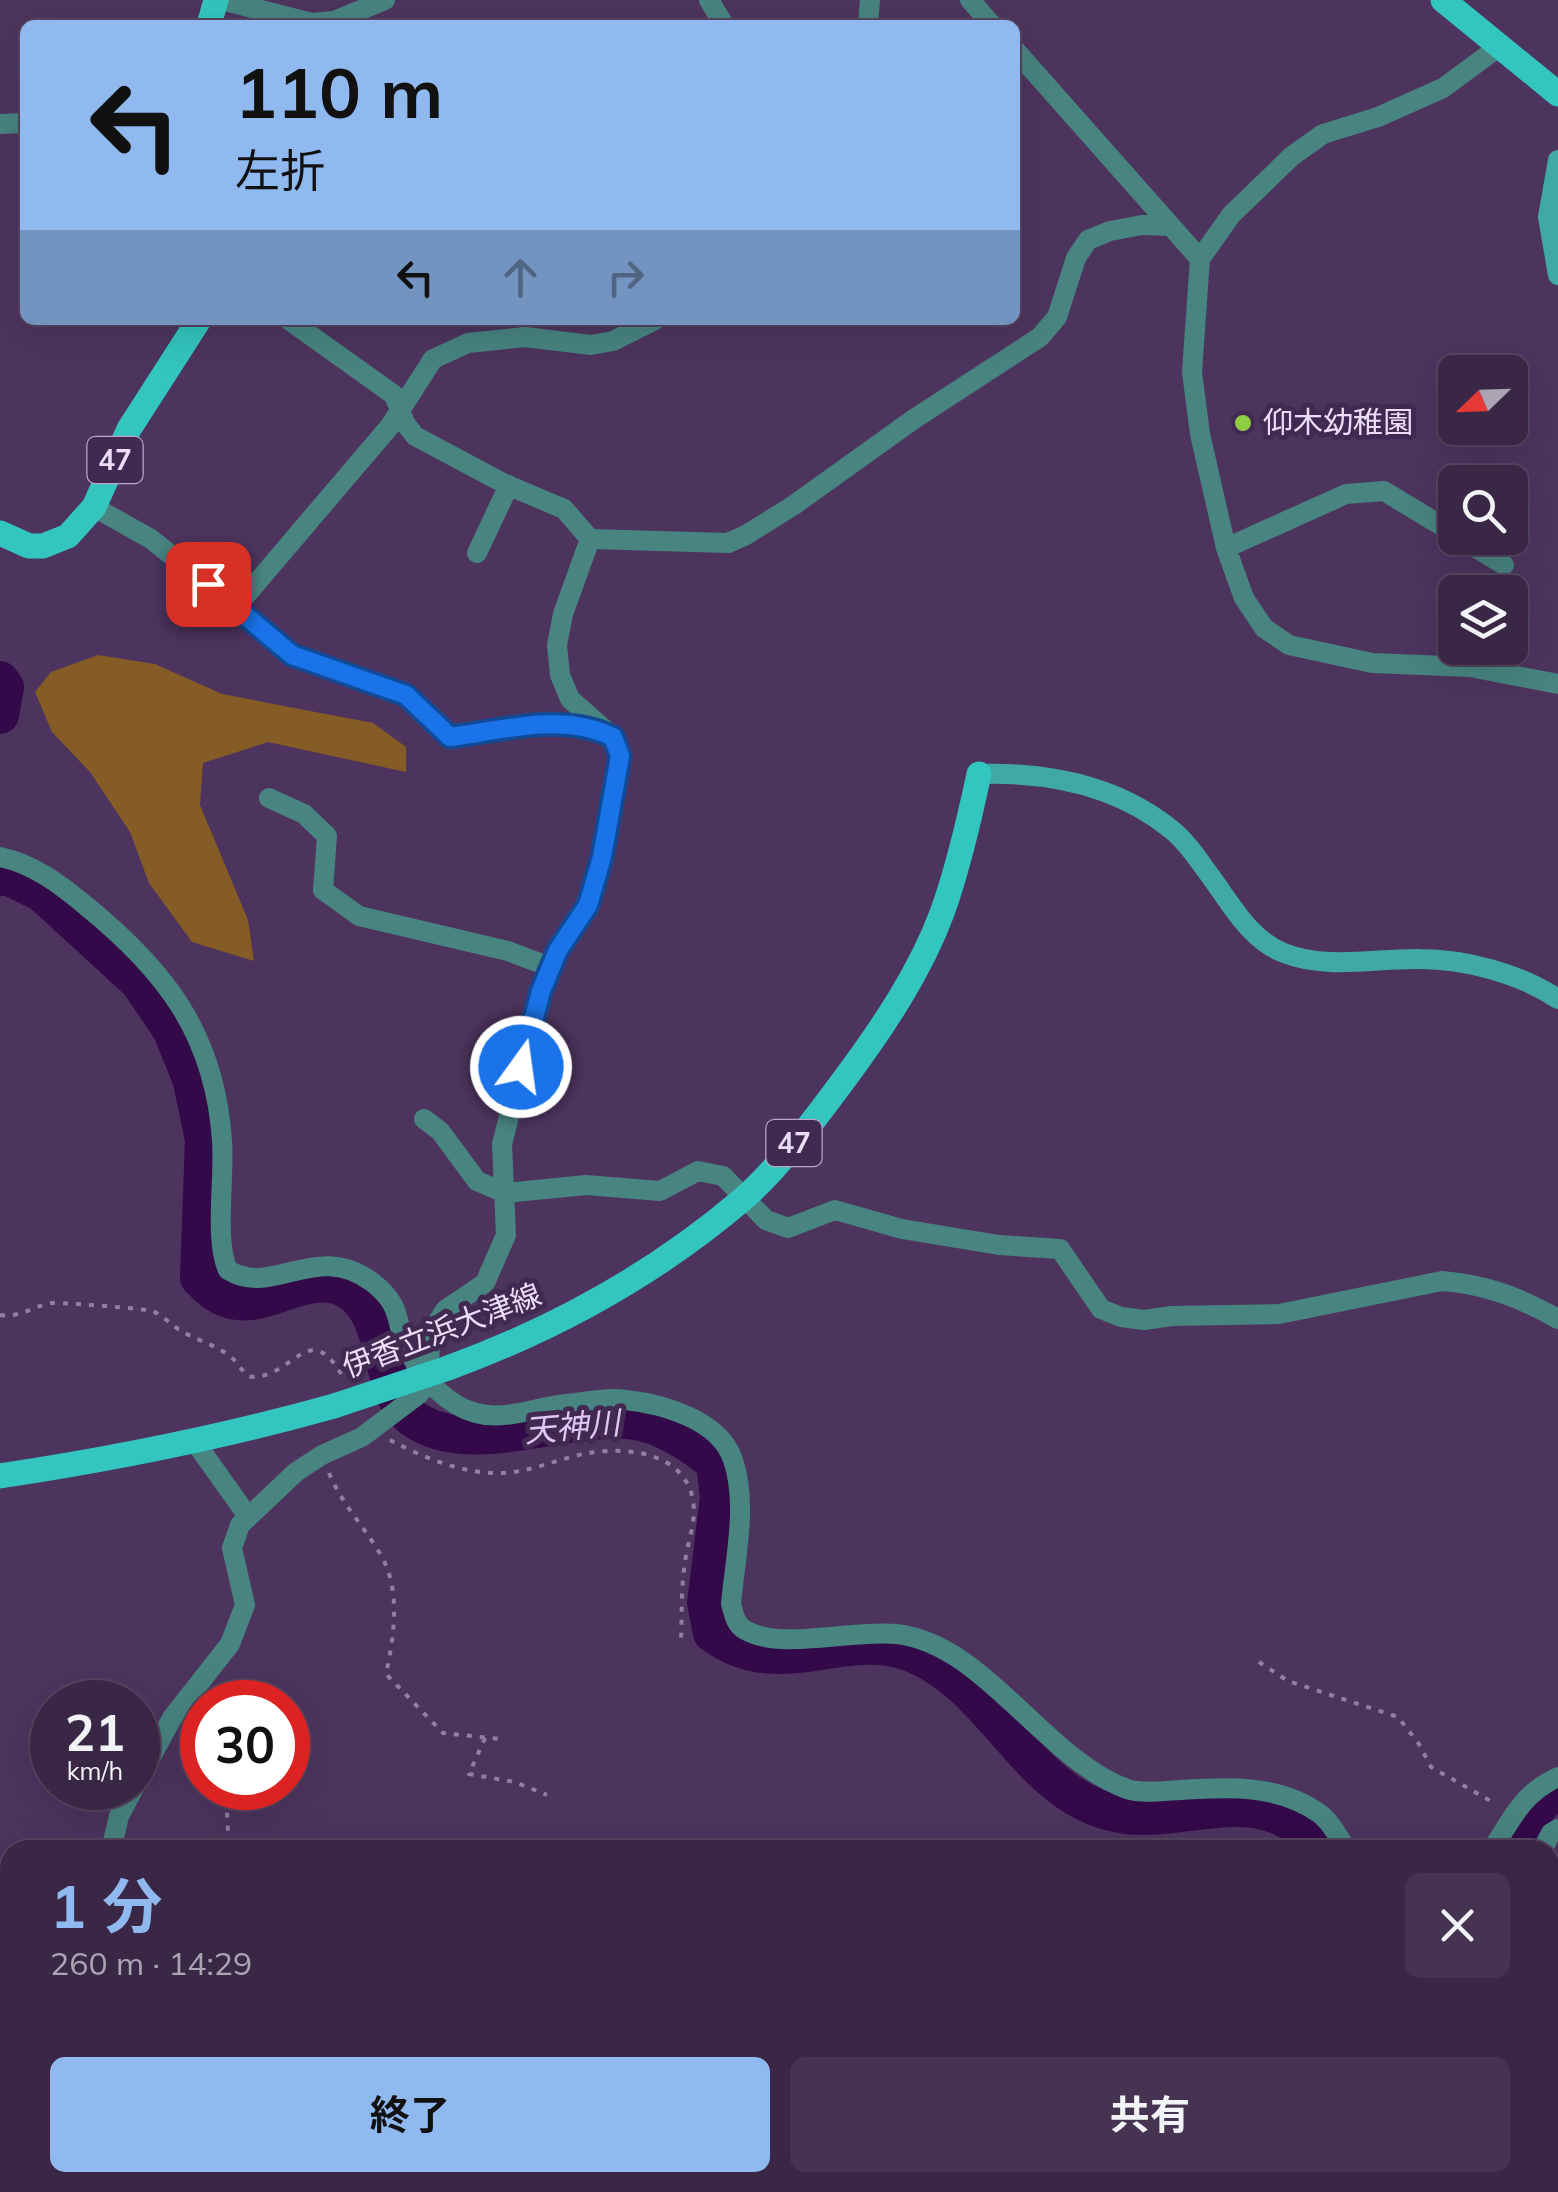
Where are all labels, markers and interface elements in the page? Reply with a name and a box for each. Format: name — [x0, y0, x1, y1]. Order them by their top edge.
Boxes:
text: 110 m — [235, 48, 443, 136]
icon: left — [70, 60, 200, 190]
text: 左折 — [235, 142, 325, 198]
icon: left — [388, 250, 443, 305]
icon: ahead — [493, 250, 548, 305]
icon: right — [598, 250, 653, 305]
north arrow — [1438, 355, 1528, 445]
map controls — [1438, 355, 1528, 665]
place label: 仰木幼稚園 — [1263, 403, 1413, 441]
marker: 仰木幼稚園 — [1232, 412, 1254, 434]
road number: 47 — [88, 437, 142, 483]
button: search — [1438, 465, 1528, 555]
pin — [166, 542, 251, 627]
icon: arrive — [181, 557, 236, 612]
button: layers — [1438, 575, 1528, 665]
position arrow — [469, 1015, 573, 1119]
road number: 47 — [766, 1120, 822, 1166]
street label: 伊香立浜大津線 — [337, 1275, 546, 1385]
water label: 天神川 — [522, 1402, 624, 1450]
speed limit sign: 30 — [180, 1680, 310, 1810]
text: 21 — [65, 1701, 125, 1764]
text: km/h — [67, 1755, 123, 1786]
text: 1 分 — [50, 1868, 162, 1943]
button: close — [1405, 1873, 1510, 1978]
text: 260 m · 14:29 — [50, 1943, 252, 1983]
button: 終了 — [50, 2057, 770, 2172]
button: 共有 — [790, 2057, 1510, 2172]

